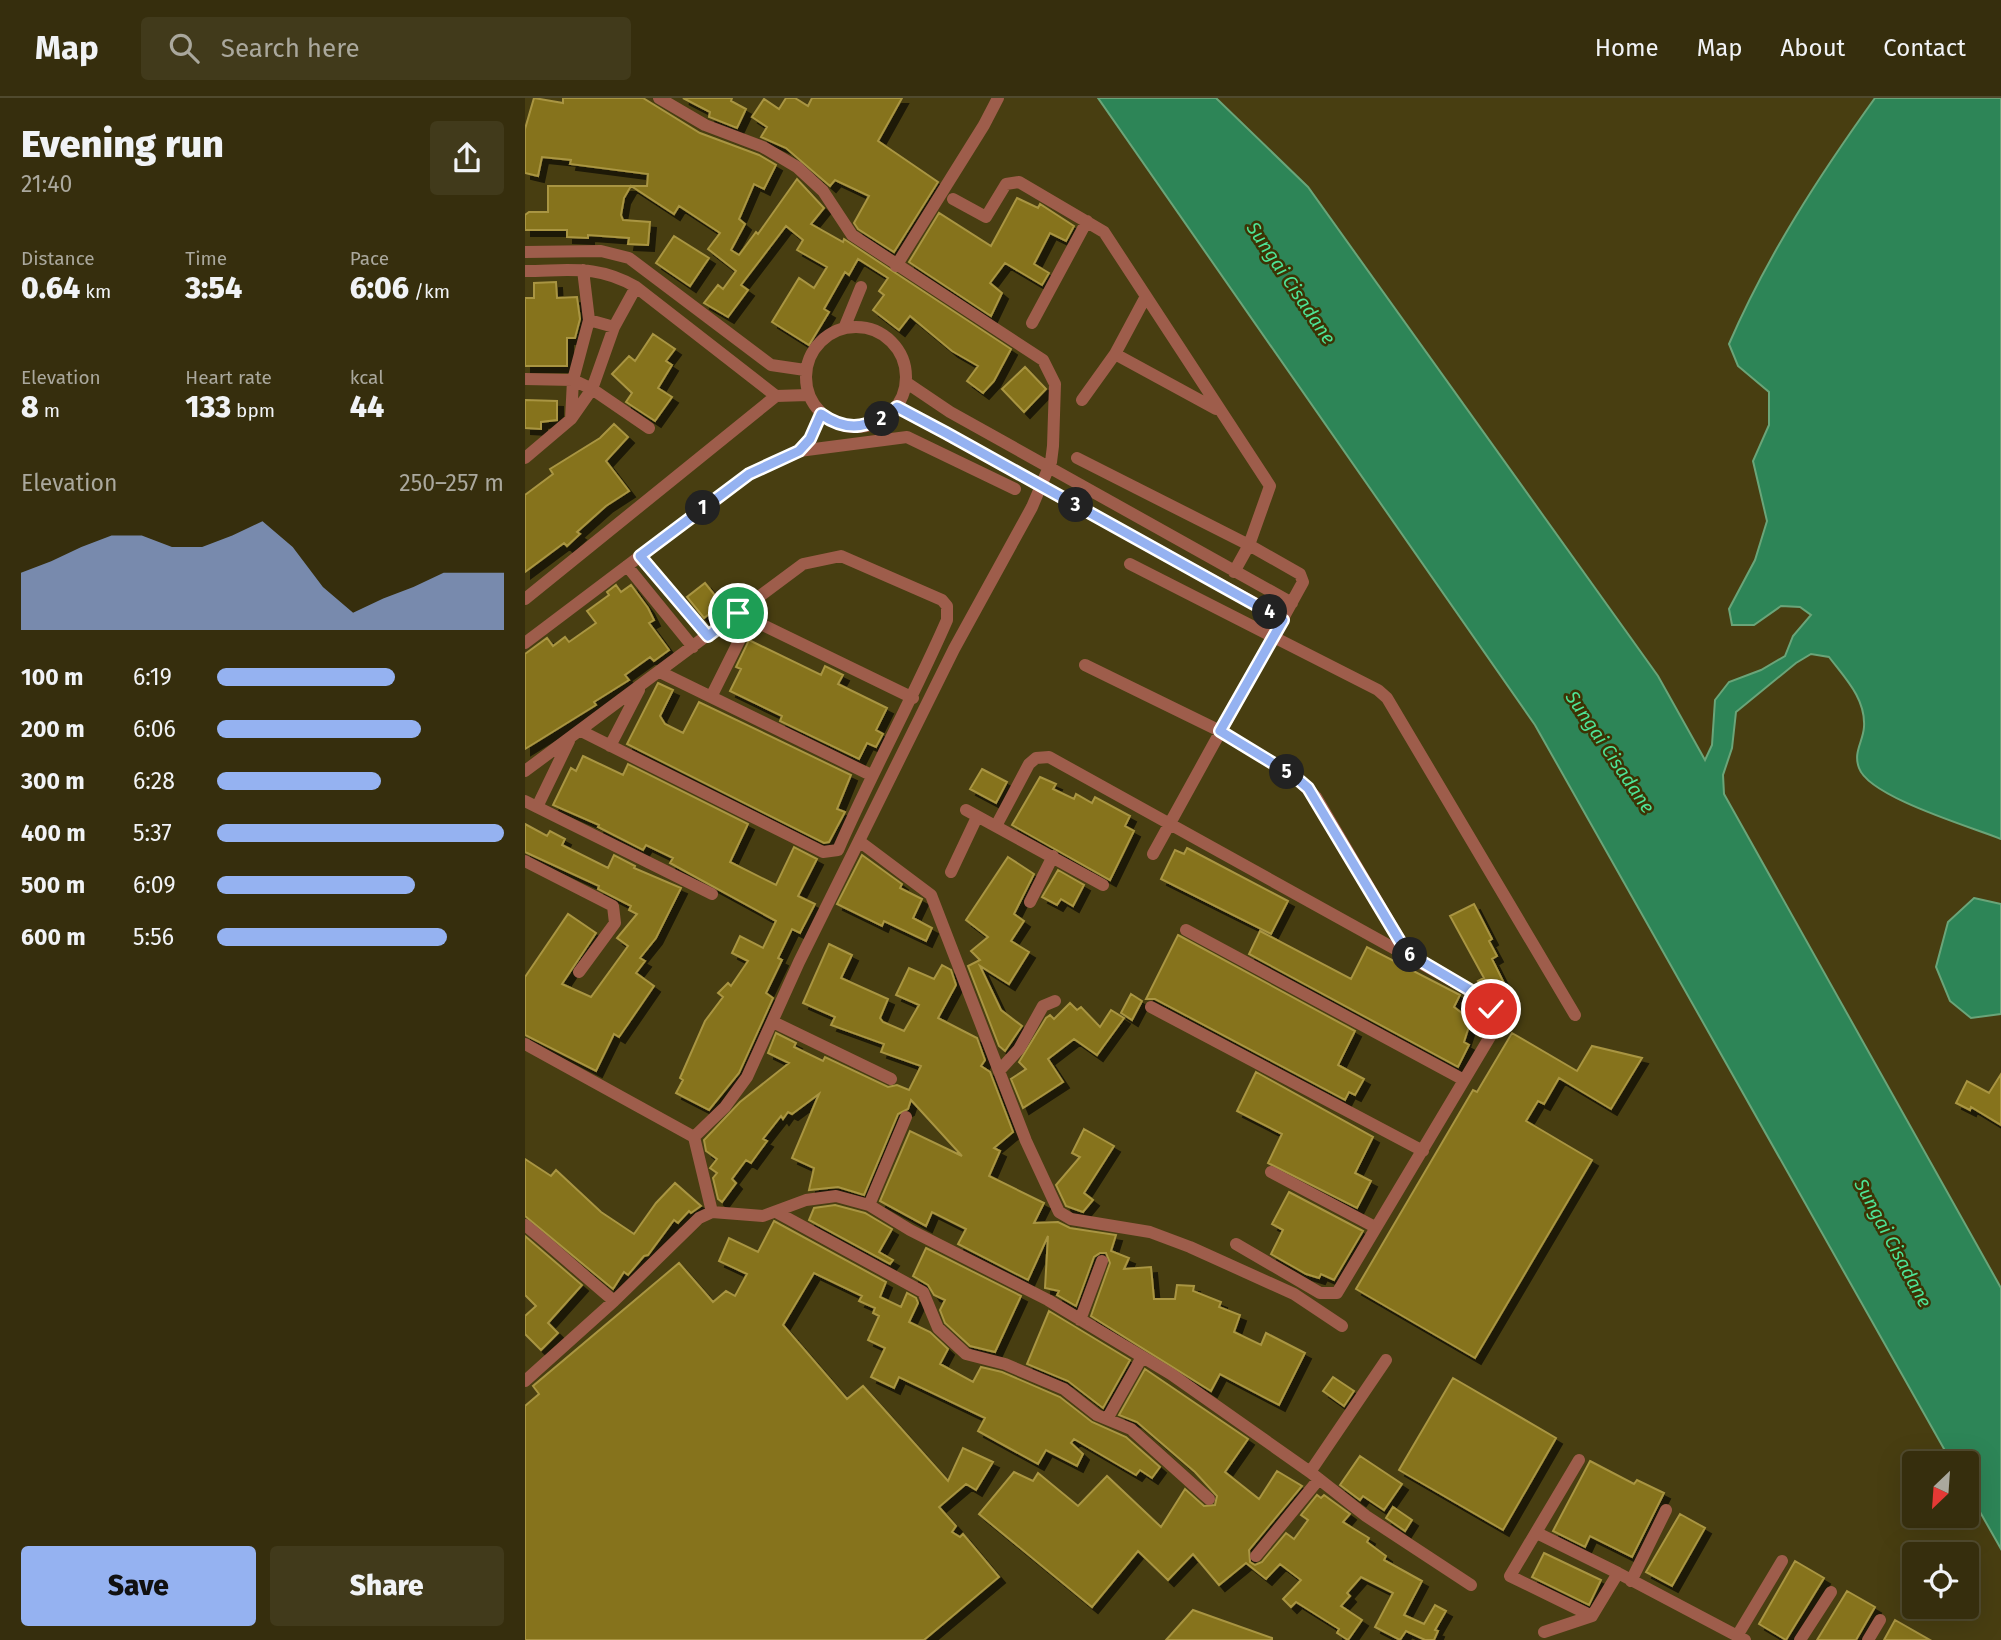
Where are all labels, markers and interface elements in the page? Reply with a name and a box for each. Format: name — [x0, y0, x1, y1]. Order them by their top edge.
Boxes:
search box — [141, 17, 631, 80]
text: Map — [35, 28, 99, 68]
icon: search — [165, 29, 203, 67]
text: Search here — [221, 33, 360, 64]
text: Home — [1595, 34, 1659, 62]
text: Map — [1697, 34, 1743, 62]
text: About — [1781, 34, 1845, 62]
text: Contact — [1883, 34, 1966, 62]
text: Evening run — [21, 121, 224, 167]
button: share — [430, 121, 504, 195]
text: 21:40 — [21, 170, 72, 198]
water label: Sungai Cisadane — [1241, 217, 1340, 349]
text: Distance — [21, 247, 95, 270]
text: Time — [185, 247, 227, 270]
text: Pace — [350, 247, 389, 270]
text: 0.64 — [21, 270, 80, 306]
text: 3:54 — [185, 270, 242, 306]
text: 6:06 — [350, 270, 409, 306]
text: km — [80, 280, 111, 303]
text: /km — [409, 280, 450, 303]
text: Elevation — [21, 366, 101, 389]
text: Heart rate — [185, 366, 272, 389]
text: kcal — [350, 366, 384, 389]
text: 8 — [21, 389, 39, 425]
text: 133 — [185, 389, 231, 425]
text: 44 — [350, 389, 384, 425]
text: m — [39, 399, 60, 422]
text: bpm — [231, 399, 275, 422]
pin: 2 — [865, 402, 899, 436]
text: 2 — [877, 407, 886, 430]
text: Elevation — [21, 469, 117, 497]
text: 250–257 m — [399, 469, 504, 497]
pin: 3 — [1059, 488, 1093, 522]
pin: 1 — [685, 490, 721, 526]
text: 3 — [1071, 493, 1080, 516]
text: 1 — [698, 496, 707, 519]
pin — [708, 583, 768, 643]
icon: arrive — [719, 594, 757, 632]
pin: 4 — [1253, 594, 1287, 630]
text: 4 — [1264, 600, 1275, 623]
text: 100 m — [21, 663, 83, 691]
text: 6:19 — [133, 663, 172, 691]
water label: Sungai Cisadane — [1560, 686, 1659, 818]
text: 200 m — [21, 715, 85, 743]
text: 6:06 — [133, 715, 176, 743]
pin: 5 — [1269, 754, 1305, 790]
text: 5 — [1281, 760, 1292, 783]
text: 300 m — [21, 767, 85, 795]
text: 6:28 — [133, 767, 175, 795]
text: 400 m — [21, 819, 86, 847]
text: 5:37 — [133, 819, 172, 847]
text: 500 m — [21, 871, 85, 899]
text: 6:09 — [133, 871, 175, 899]
text: 600 m — [21, 923, 86, 951]
text: 5:56 — [133, 923, 174, 951]
pin: 6 — [1393, 938, 1428, 972]
text: 6 — [1404, 943, 1415, 966]
pin — [1461, 979, 1521, 1039]
icon: check — [1472, 990, 1510, 1028]
water label: Sungai Cisadane — [1849, 1174, 1937, 1311]
north arrow — [1902, 1451, 1979, 1528]
map controls — [1902, 1451, 1979, 1619]
button: locate — [1902, 1542, 1979, 1619]
button: Save — [21, 1546, 256, 1626]
button: Share — [270, 1546, 504, 1626]

